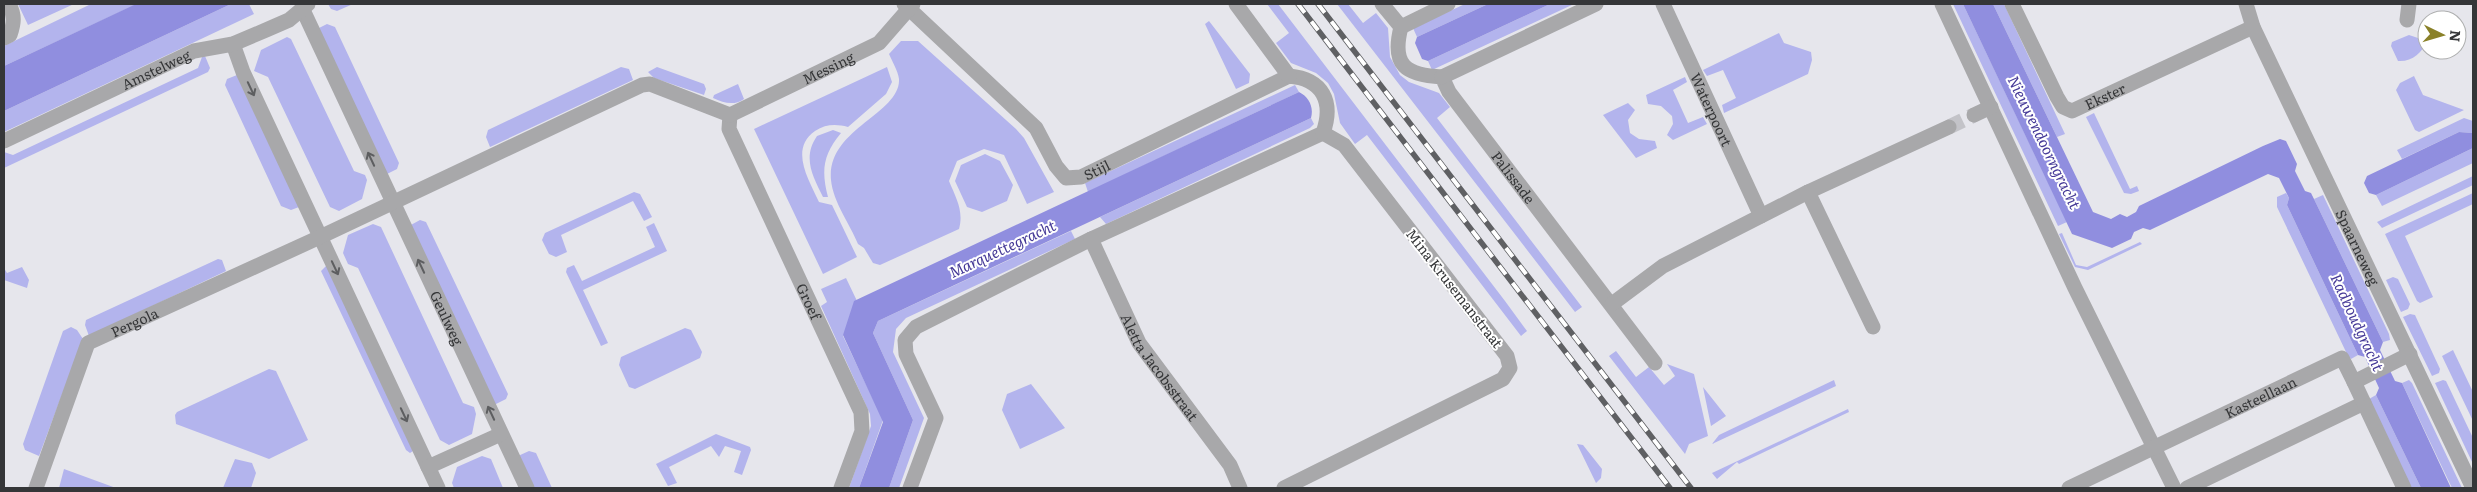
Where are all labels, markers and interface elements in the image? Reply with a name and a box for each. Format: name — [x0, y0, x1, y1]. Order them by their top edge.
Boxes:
north arrow — [2417, 10, 2467, 60]
text: N — [2445, 29, 2466, 43]
street label: Amstelweg — [118, 44, 194, 94]
street label: Messing — [799, 46, 858, 89]
street label: Waterpoort — [1686, 69, 1737, 150]
water label: Nieuwendoorngracht — [2003, 71, 2087, 213]
street label: Ekster — [2081, 78, 2129, 114]
one-way arrow — [247, 81, 257, 96]
street label: Palissade — [1487, 147, 1540, 207]
one-way arrow — [365, 151, 375, 166]
street label: Stijl — [1080, 154, 1113, 184]
street label: Spaarneweg — [2331, 206, 2385, 289]
water label: Marquettegracht — [945, 213, 1059, 283]
street label: Mina Krusemanstraat — [1402, 224, 1508, 352]
one-way arrow — [416, 259, 425, 274]
one-way arrow — [331, 260, 340, 275]
water label: Radboudgracht — [2325, 269, 2391, 375]
street label: Groef — [792, 280, 827, 324]
street label: Geulweg — [426, 287, 469, 348]
street label: Pergola — [107, 302, 162, 341]
street label: Aletta Jacobsstraat — [1117, 310, 1204, 425]
street label: Kasteellaan — [2221, 371, 2300, 423]
one-way arrow — [486, 405, 496, 420]
one-way arrow — [400, 407, 409, 422]

